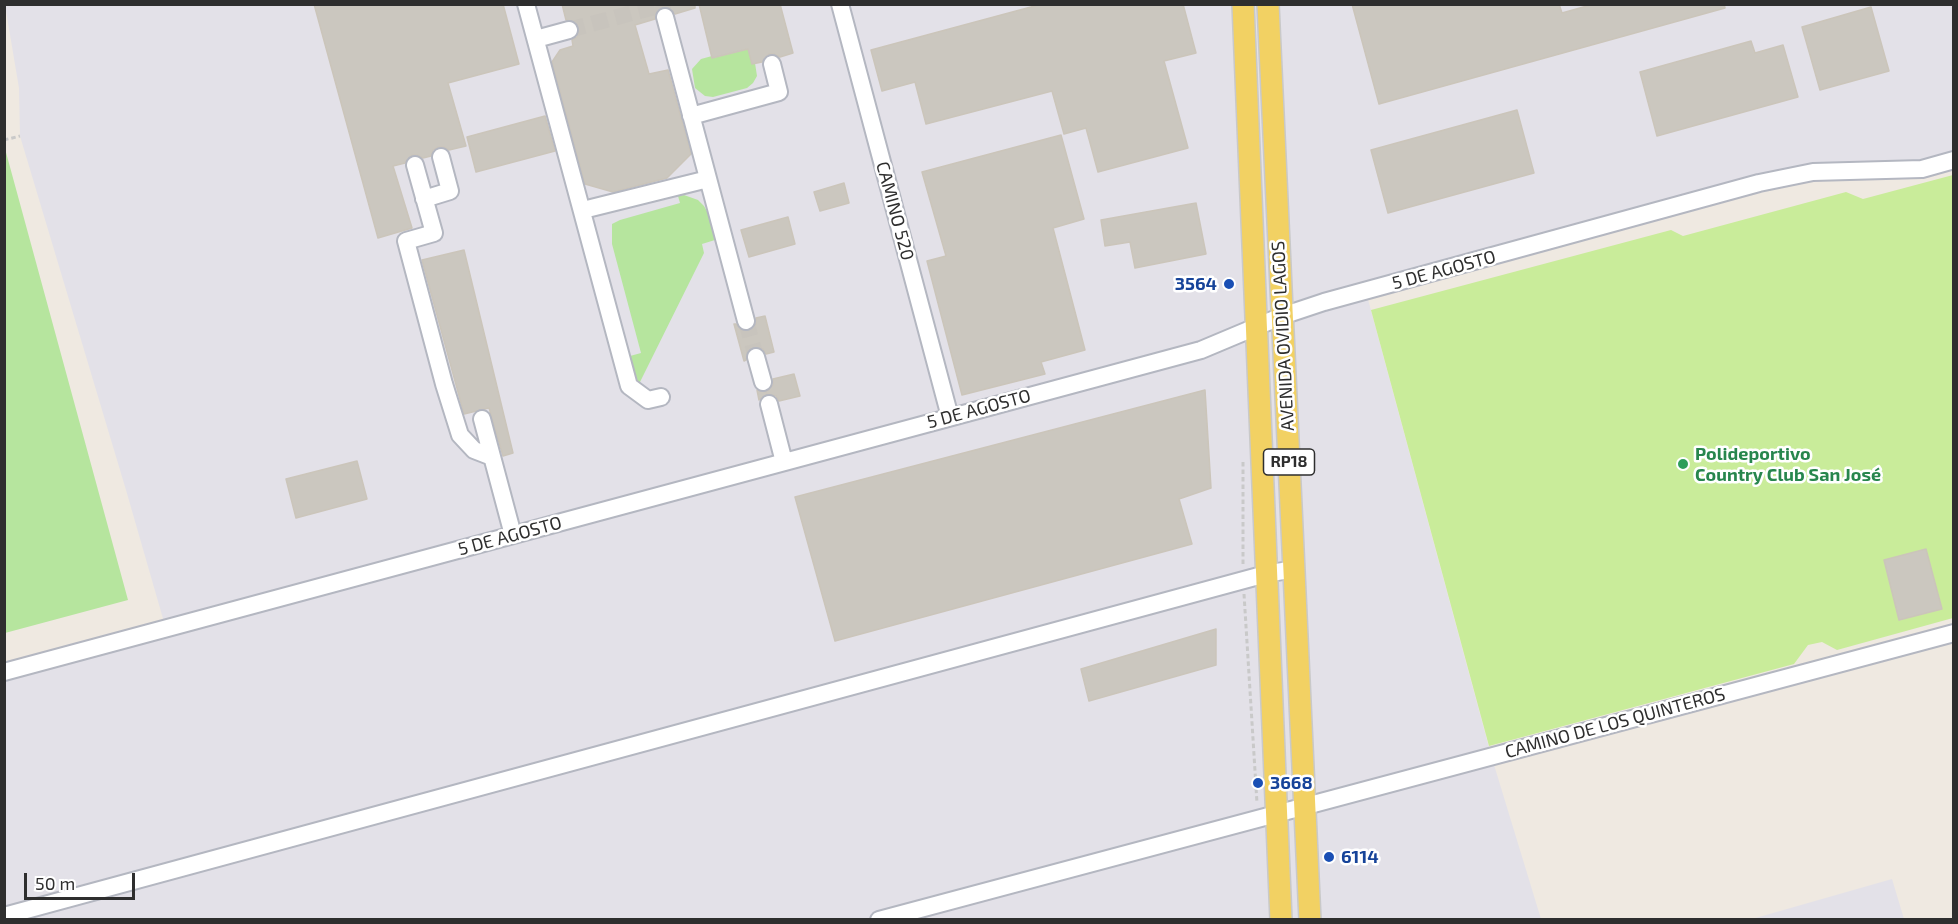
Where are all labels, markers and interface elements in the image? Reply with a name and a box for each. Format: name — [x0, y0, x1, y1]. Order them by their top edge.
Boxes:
street label: CAMINO 520 — [871, 159, 919, 263]
street label: AVENIDA OVIDIO LAGOS — [1267, 240, 1299, 432]
street label: 5 DE AGOSTO — [1390, 246, 1498, 294]
place label: 3564 — [1175, 273, 1217, 295]
marker: 3564 — [1222, 277, 1236, 291]
street label: 5 DE AGOSTO — [925, 385, 1033, 433]
place label: Polideportivo Country Club San José — [1695, 443, 1881, 486]
road number: RP18 — [1264, 449, 1314, 475]
marker: Polideportivo Country Club San José — [1676, 457, 1690, 471]
street label: 5 DE AGOSTO — [456, 512, 564, 560]
street label: CAMINO DE LOS QUINTEROS — [1503, 683, 1727, 763]
place label: 3668 — [1270, 772, 1313, 794]
marker: 3668 — [1251, 776, 1265, 790]
place label: 6114 — [1341, 846, 1379, 868]
marker: 6114 — [1322, 850, 1336, 864]
scale bar — [27, 861, 138, 899]
text: 50 m — [35, 872, 75, 894]

